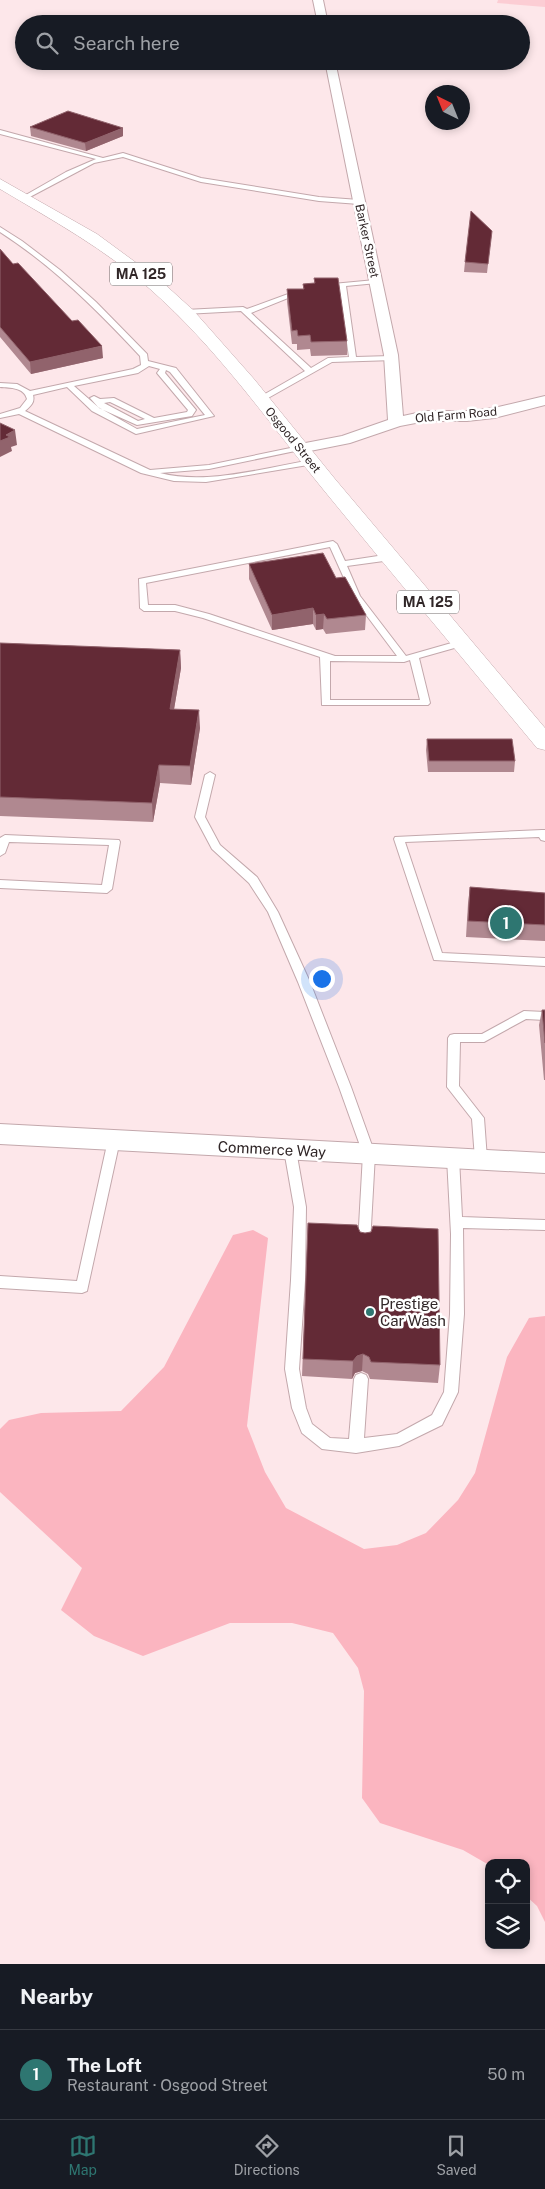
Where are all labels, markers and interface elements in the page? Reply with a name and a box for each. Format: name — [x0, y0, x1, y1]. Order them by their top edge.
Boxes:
search box — [15, 15, 530, 70]
icon: search — [33, 29, 61, 57]
text: Search here — [73, 32, 180, 54]
north arrow — [425, 85, 470, 130]
street label: Barker Street — [352, 203, 382, 280]
road number: MA 125 — [110, 262, 172, 286]
street label: Osgood Street — [262, 404, 324, 476]
street label: Old Farm Road — [414, 404, 498, 426]
road number: MA 125 — [397, 590, 459, 614]
pin: 1 — [490, 904, 522, 942]
your location — [309, 966, 335, 992]
street label: Commerce Way — [217, 1138, 327, 1160]
place label: Prestige Car Wash — [380, 1295, 446, 1329]
marker: Prestige Car Wash — [364, 1306, 376, 1318]
map controls — [485, 1859, 530, 1949]
button: locate — [485, 1859, 530, 1904]
button: layers — [485, 1904, 530, 1949]
text: Nearby — [20, 1984, 93, 2009]
text: The Loft — [67, 2054, 142, 2076]
text: 1 — [33, 2065, 39, 2084]
text: 50 m — [487, 2065, 525, 2084]
text: Restaurant · Osgood Street — [67, 2076, 268, 2095]
tab: Map — [68, 2132, 97, 2178]
tab: Directions — [234, 2132, 300, 2178]
tab: Saved — [436, 2132, 477, 2178]

